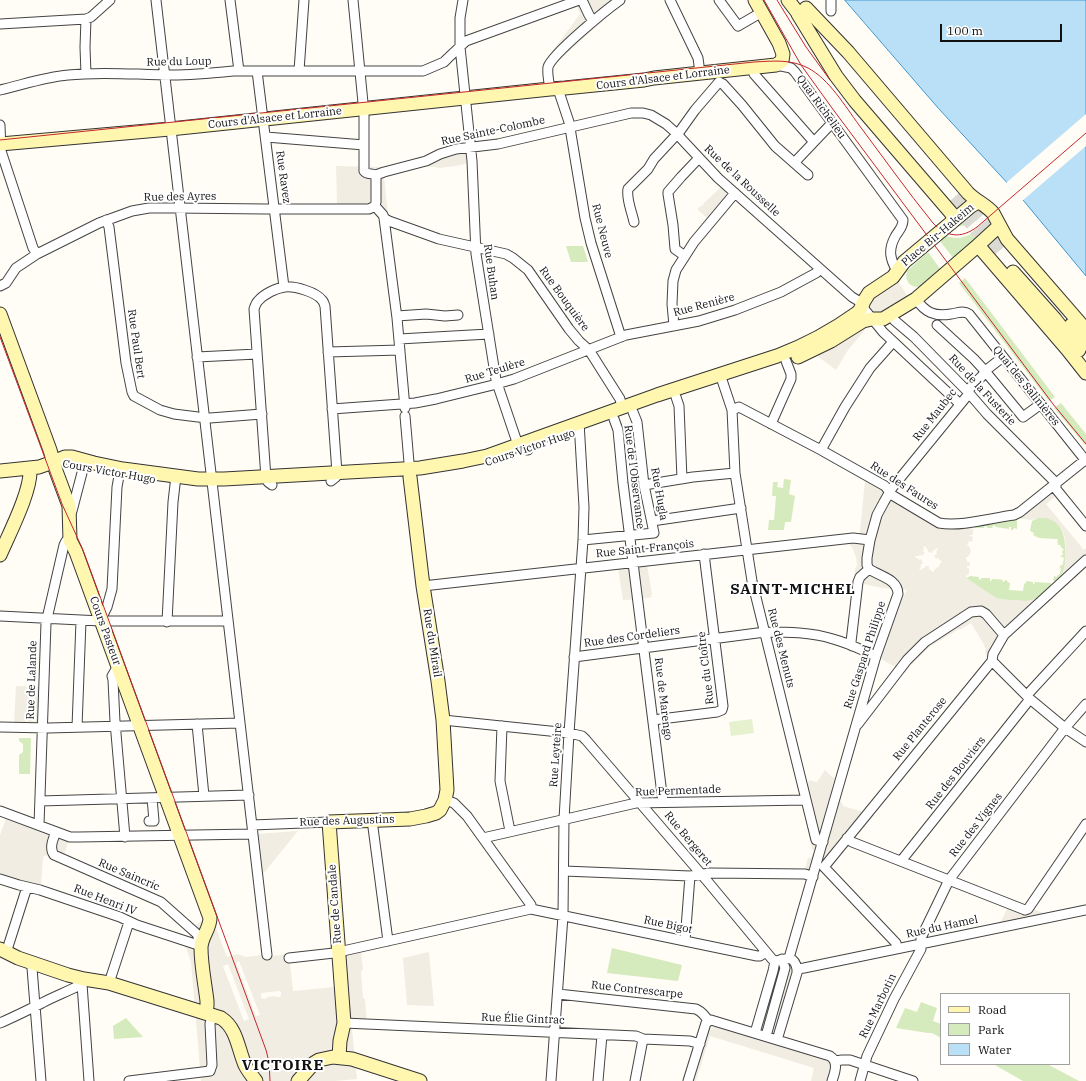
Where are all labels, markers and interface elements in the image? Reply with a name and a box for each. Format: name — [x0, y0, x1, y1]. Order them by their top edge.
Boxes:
scale bar — [942, 16, 1064, 42]
text: 100 m — [947, 23, 983, 38]
street label: Rue du Loup — [146, 55, 212, 69]
street label: Cours d'Alsace et Lorraine — [595, 63, 731, 93]
street label: Quai Richelieu — [793, 73, 849, 141]
street label: Cours d'Alsace et Lorraine — [207, 104, 343, 132]
street label: Rue Sainte-Colombe — [440, 114, 546, 148]
street label: Rue de la Rousselle — [701, 142, 783, 220]
street label: Rue Ravez — [273, 150, 293, 204]
street label: Rue des Ayres — [144, 190, 216, 204]
street label: Place Bir-Hakeim — [899, 201, 977, 269]
street label: Rue Neuve — [589, 202, 615, 260]
street label: Rue Buhan — [481, 243, 501, 301]
street label: Rue Bouquière — [536, 264, 592, 334]
street label: Rue Renière — [672, 290, 736, 320]
street label: Rue Paul Bert — [125, 308, 147, 380]
street label: Quai des Salinières — [990, 343, 1062, 429]
street label: Rue de la Fusterie — [946, 352, 1018, 428]
street label: Rue Teulère — [463, 356, 527, 386]
street label: Rue Maubec — [910, 386, 960, 444]
street label: Rue de l'Observance — [621, 424, 647, 530]
street label: Cours Victor Hugo — [483, 426, 577, 470]
street label: Cours Victor Hugo — [61, 457, 157, 487]
street label: Rue des Faures — [868, 459, 940, 513]
street label: Rue Hugla — [648, 467, 670, 521]
street label: Rue Saint-François — [595, 537, 695, 561]
district label: SAINT-MICHEL — [730, 581, 856, 599]
street label: Cours Pasteur — [86, 595, 124, 667]
street label: Rue Gaspard Philippe — [841, 599, 889, 711]
street label: Rue des Menuts — [765, 607, 797, 689]
street label: Rue du Mirail — [420, 608, 444, 678]
street label: Rue des Cordeliers — [583, 624, 681, 650]
street label: Rue du Cloître — [695, 631, 717, 705]
street label: Rue de Lalande — [24, 640, 40, 720]
street label: Rue de Marengo — [651, 657, 675, 741]
street label: Rue Planterose — [890, 695, 950, 763]
street label: Rue Leyteire — [547, 722, 565, 788]
street label: Rue des Bouviers — [923, 734, 989, 812]
street label: Rue Permentade — [635, 783, 721, 799]
street label: Rue des Vignes — [947, 790, 1005, 860]
street label: Rue Bergeret — [661, 809, 715, 869]
street label: Rue des Augustins — [299, 813, 395, 829]
street label: Rue Saincric — [96, 856, 162, 894]
street label: Rue de Candale — [326, 864, 344, 944]
street label: Rue Henri IV — [72, 882, 138, 918]
street label: Rue Bigot — [642, 913, 694, 937]
street label: Rue du Hamel — [905, 913, 979, 941]
street label: Rue Marbotin — [857, 971, 899, 1041]
street label: Rue Contrescarpe — [590, 979, 684, 1001]
legend — [940, 993, 1070, 1065]
text: Road — [978, 1002, 1007, 1017]
street label: Rue Élie Gintrac — [481, 1011, 565, 1027]
text: Park — [978, 1022, 1004, 1037]
text: Water — [978, 1042, 1011, 1057]
district label: VICTOIRE — [242, 1057, 324, 1075]

